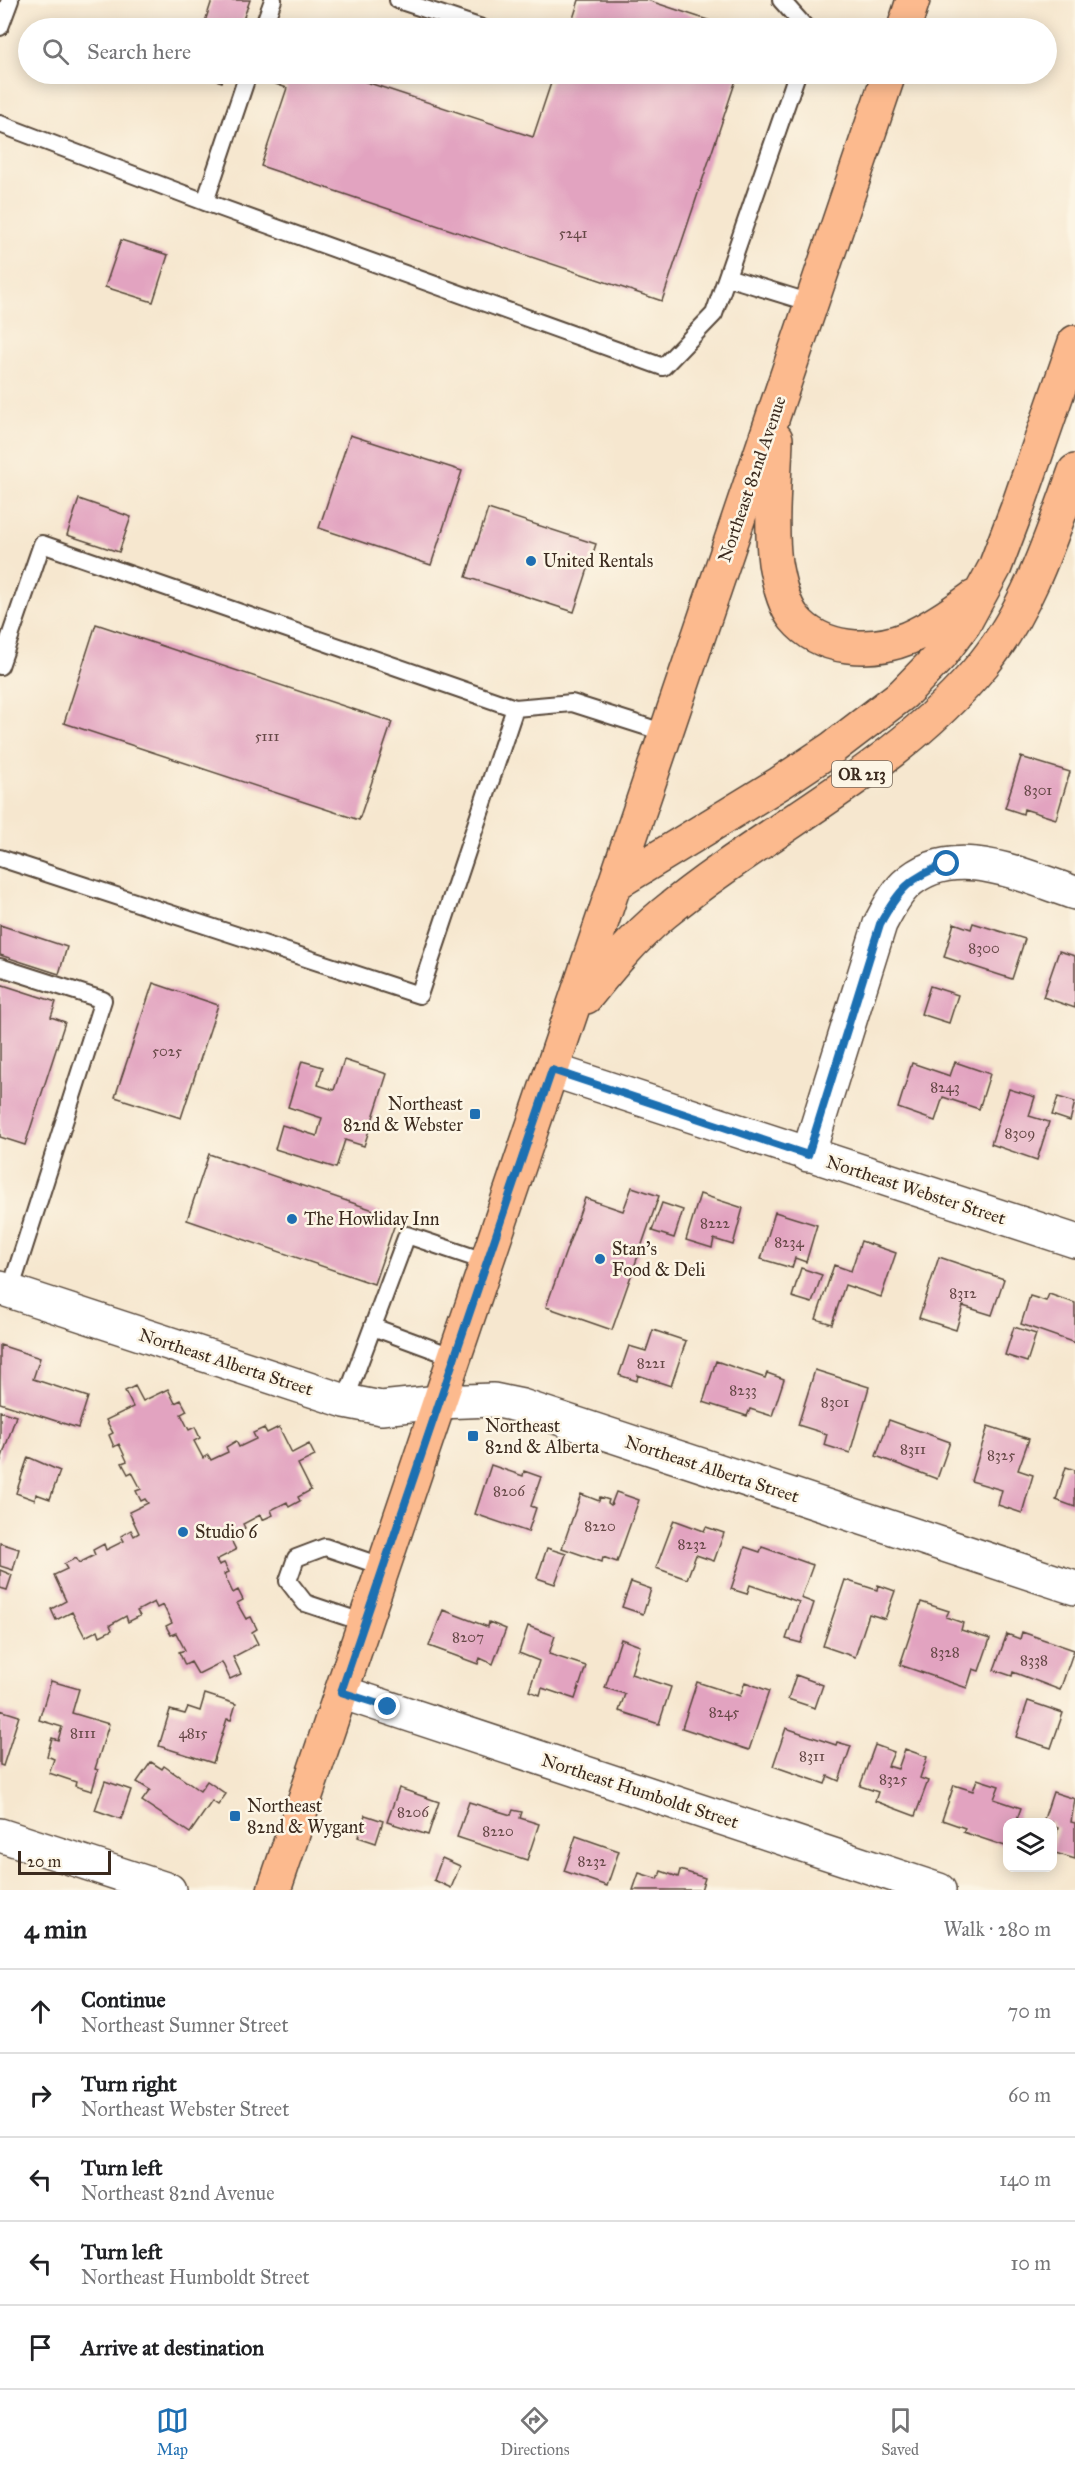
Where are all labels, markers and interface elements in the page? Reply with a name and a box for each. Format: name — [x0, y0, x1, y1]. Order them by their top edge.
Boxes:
search box — [18, 18, 1057, 84]
icon: search — [39, 35, 72, 68]
text: Search here — [87, 38, 191, 65]
house number: 5241 — [559, 224, 587, 242]
street label: Northeast 82nd Avenue — [713, 393, 791, 565]
place label: United Rentals — [543, 550, 653, 572]
marker: United Rentals — [524, 554, 538, 568]
house number: 5111 — [255, 727, 279, 745]
road number: OR 213 — [832, 761, 892, 787]
house number: 8301 — [1024, 781, 1052, 799]
route start — [933, 850, 959, 876]
house number: 8300 — [968, 939, 1000, 957]
house number: 5025 — [152, 1042, 182, 1060]
house number: 8243 — [930, 1078, 960, 1096]
place label: Northeast 82nd & Webster — [343, 1093, 464, 1136]
marker: Northeast 82nd & Webster — [468, 1107, 482, 1121]
house number: 8309 — [1005, 1124, 1035, 1142]
street label: Northeast Webster Street — [823, 1151, 1009, 1230]
place label: The Howliday Inn — [304, 1208, 440, 1230]
marker: The Howliday Inn — [285, 1212, 299, 1226]
house number: 8222 — [700, 1214, 731, 1232]
house number: 8234 — [774, 1233, 805, 1251]
place label: Stan's Food & Deli — [612, 1238, 705, 1281]
marker: Stan's Food & Deli — [593, 1252, 607, 1266]
house number: 8312 — [949, 1284, 977, 1302]
street label: Northeast Alberta Street — [136, 1323, 316, 1401]
house number: 8221 — [637, 1354, 665, 1372]
house number: 8233 — [729, 1381, 757, 1399]
house number: 8301 — [821, 1393, 849, 1411]
place label: Northeast 82nd & Alberta — [485, 1415, 600, 1458]
marker: Northeast 82nd & Alberta — [466, 1429, 480, 1443]
street label: Northeast Alberta Street — [622, 1430, 802, 1508]
house number: 8311 — [900, 1440, 926, 1458]
house number: 8325 — [987, 1446, 1015, 1464]
house number: 8206 — [493, 1482, 526, 1500]
house number: 8220 — [584, 1517, 616, 1535]
place label: Studio 6 — [195, 1521, 258, 1543]
marker: Studio 6 — [176, 1525, 190, 1539]
house number: 8232 — [678, 1535, 707, 1553]
house number: 8207 — [452, 1628, 484, 1646]
house number: 8328 — [930, 1643, 960, 1661]
house number: 8338 — [1020, 1651, 1048, 1669]
route end — [374, 1693, 400, 1719]
house number: 8245 — [709, 1703, 739, 1721]
house number: 8111 — [70, 1724, 96, 1742]
house number: 4815 — [178, 1724, 208, 1742]
house number: 8311 — [799, 1747, 825, 1765]
street label: Northeast Humboldt Street — [539, 1749, 742, 1833]
house number: 8325 — [879, 1770, 907, 1788]
place label: Northeast 82nd & Wygant — [247, 1795, 365, 1839]
house number: 8206 — [397, 1803, 430, 1821]
marker: Northeast 82nd & Wygant — [228, 1809, 242, 1823]
map controls — [1003, 1818, 1057, 1872]
button: layers — [1003, 1818, 1057, 1872]
house number: 8220 — [482, 1822, 514, 1840]
scale bar — [18, 1848, 111, 1876]
text: 20 m — [27, 1852, 61, 1871]
house number: 8232 — [578, 1852, 607, 1870]
text: 4 min — [24, 1913, 87, 1945]
text: Walk · 280 m — [944, 1917, 1051, 1941]
text: Continue — [81, 1986, 166, 2013]
icon: ahead — [24, 1995, 57, 2028]
text: 70 m — [1008, 1999, 1051, 2023]
text: Northeast Sumner Street — [81, 2013, 288, 2037]
text: Turn right — [81, 2070, 177, 2097]
icon: right — [24, 2079, 57, 2112]
text: 60 m — [1008, 2083, 1051, 2107]
text: Northeast Webster Street — [81, 2097, 289, 2121]
text: Turn left — [81, 2154, 163, 2181]
icon: left — [24, 2163, 57, 2196]
text: 140 m — [999, 2167, 1051, 2191]
text: Northeast 82nd Avenue — [81, 2181, 275, 2205]
text: Turn left — [81, 2238, 163, 2265]
icon: left — [24, 2247, 57, 2280]
text: 10 m — [1010, 2251, 1051, 2275]
text: Northeast Humboldt Street — [81, 2265, 310, 2289]
icon: arrive — [24, 2331, 57, 2364]
text: Arrive at destination — [81, 2334, 264, 2361]
tab: Map — [156, 2404, 189, 2459]
tab: Directions — [501, 2404, 569, 2459]
tab: Saved — [881, 2404, 919, 2459]

